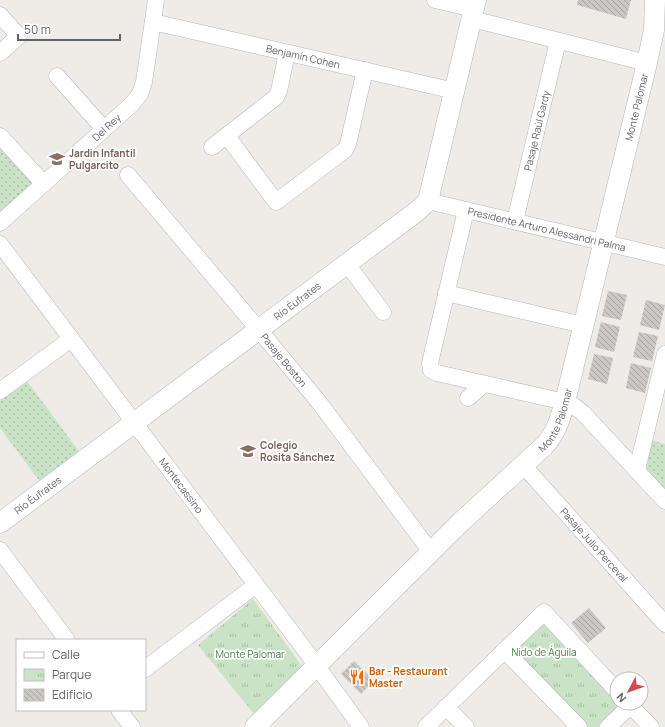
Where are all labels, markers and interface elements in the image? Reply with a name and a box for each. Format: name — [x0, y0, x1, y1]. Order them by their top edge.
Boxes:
scale bar — [18, 16, 120, 42]
text: 50 m — [24, 21, 51, 38]
street label: Benjamín Cohen — [265, 41, 341, 72]
street label: Monte Palomar — [621, 71, 651, 142]
street label: Pasaje Raúl Gardy — [520, 88, 553, 172]
street label: Del Rey — [89, 110, 124, 144]
place label: Jardin Infantil Pulgarcito — [69, 146, 136, 172]
school or university icon: Jardin Infantil Pulgarcito — [48, 150, 66, 168]
street label: Presidente Arturo Alessandri Palma — [466, 204, 627, 254]
street label: Río Éufrates — [271, 279, 324, 323]
street label: Pasaje Boston — [258, 330, 310, 390]
street label: Monte Palomar — [535, 386, 575, 455]
place label: Colegio Rosita Sánchez — [260, 438, 335, 464]
school or university icon: Colegio Rosita Sánchez — [239, 442, 257, 460]
street label: Montecassino — [156, 455, 207, 516]
street label: Río Éufrates — [11, 473, 64, 517]
street label: Pasaje Julio Perceval — [557, 505, 631, 585]
legend — [16, 639, 146, 711]
park label: Nido de Águila — [511, 645, 577, 659]
text: Calle — [52, 646, 80, 663]
park label: Monte Palomar — [215, 647, 285, 661]
place label: Bar - Restaurant Master — [369, 664, 448, 690]
text: Parque — [52, 666, 91, 683]
restaurant icon: Bar - Restaurant Master — [348, 668, 366, 686]
north arrow — [609, 671, 649, 711]
text: Edificio — [52, 686, 92, 703]
text: N — [613, 690, 629, 706]

